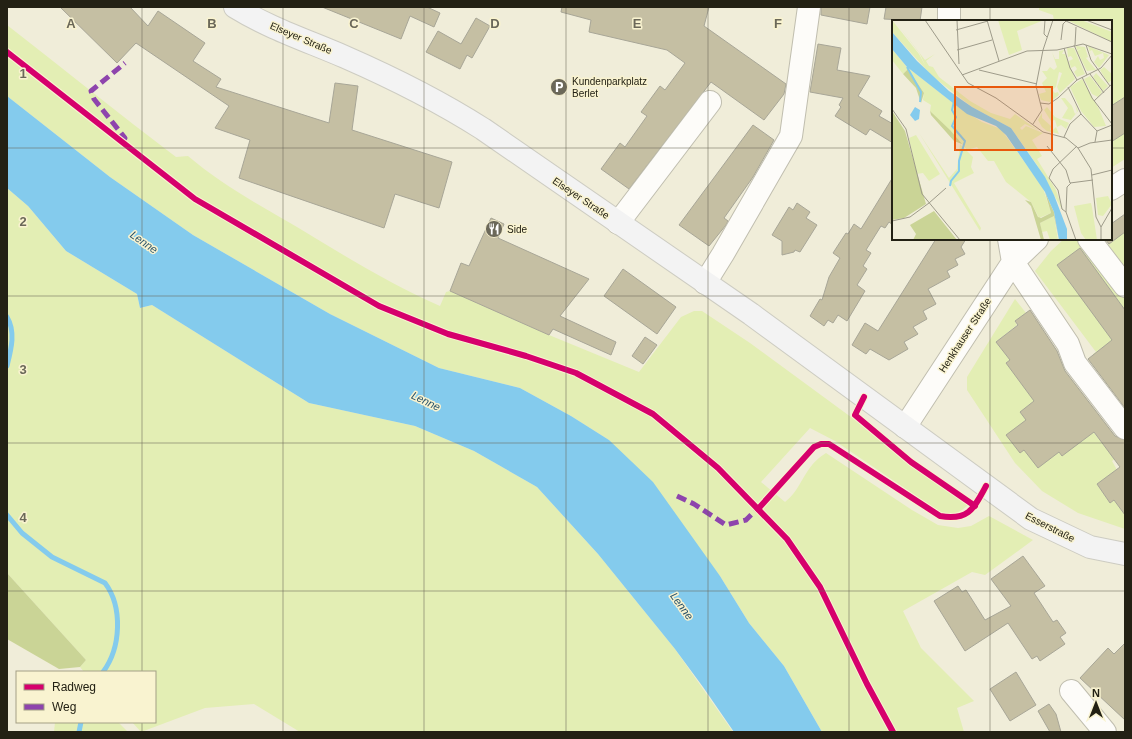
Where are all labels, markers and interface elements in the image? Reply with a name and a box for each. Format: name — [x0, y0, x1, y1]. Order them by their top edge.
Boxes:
text: A — [66, 16, 76, 31]
text: B — [207, 16, 217, 31]
text: C — [349, 16, 359, 31]
text: D — [490, 16, 500, 31]
text: E — [633, 16, 642, 31]
text: F — [774, 16, 782, 31]
street label: Elseyer Straße — [268, 20, 334, 56]
inset map — [892, 20, 1112, 240]
text: 1 — [19, 66, 27, 81]
place label: Kundenparkplatz Berlet — [572, 76, 647, 99]
parking icon: Kundenparkplatz Berlet — [549, 77, 569, 97]
street label: Elseyer Straße — [551, 175, 612, 221]
text: 2 — [19, 214, 27, 229]
restaurant icon: Side — [484, 219, 504, 239]
place label: Side — [507, 224, 527, 235]
water label: Lenne — [128, 228, 160, 256]
street label: Henkhauser Straße — [937, 295, 993, 374]
text: 3 — [19, 362, 27, 377]
water label: Lenne — [410, 389, 442, 413]
text: 4 — [19, 510, 27, 525]
street label: Esserstraße — [1023, 510, 1077, 544]
water label: Lenne — [668, 590, 696, 622]
legend — [16, 671, 156, 723]
text: Radweg — [52, 680, 96, 694]
north arrow — [1076, 683, 1116, 723]
text: N — [1092, 687, 1100, 699]
text: Weg — [52, 700, 76, 714]

